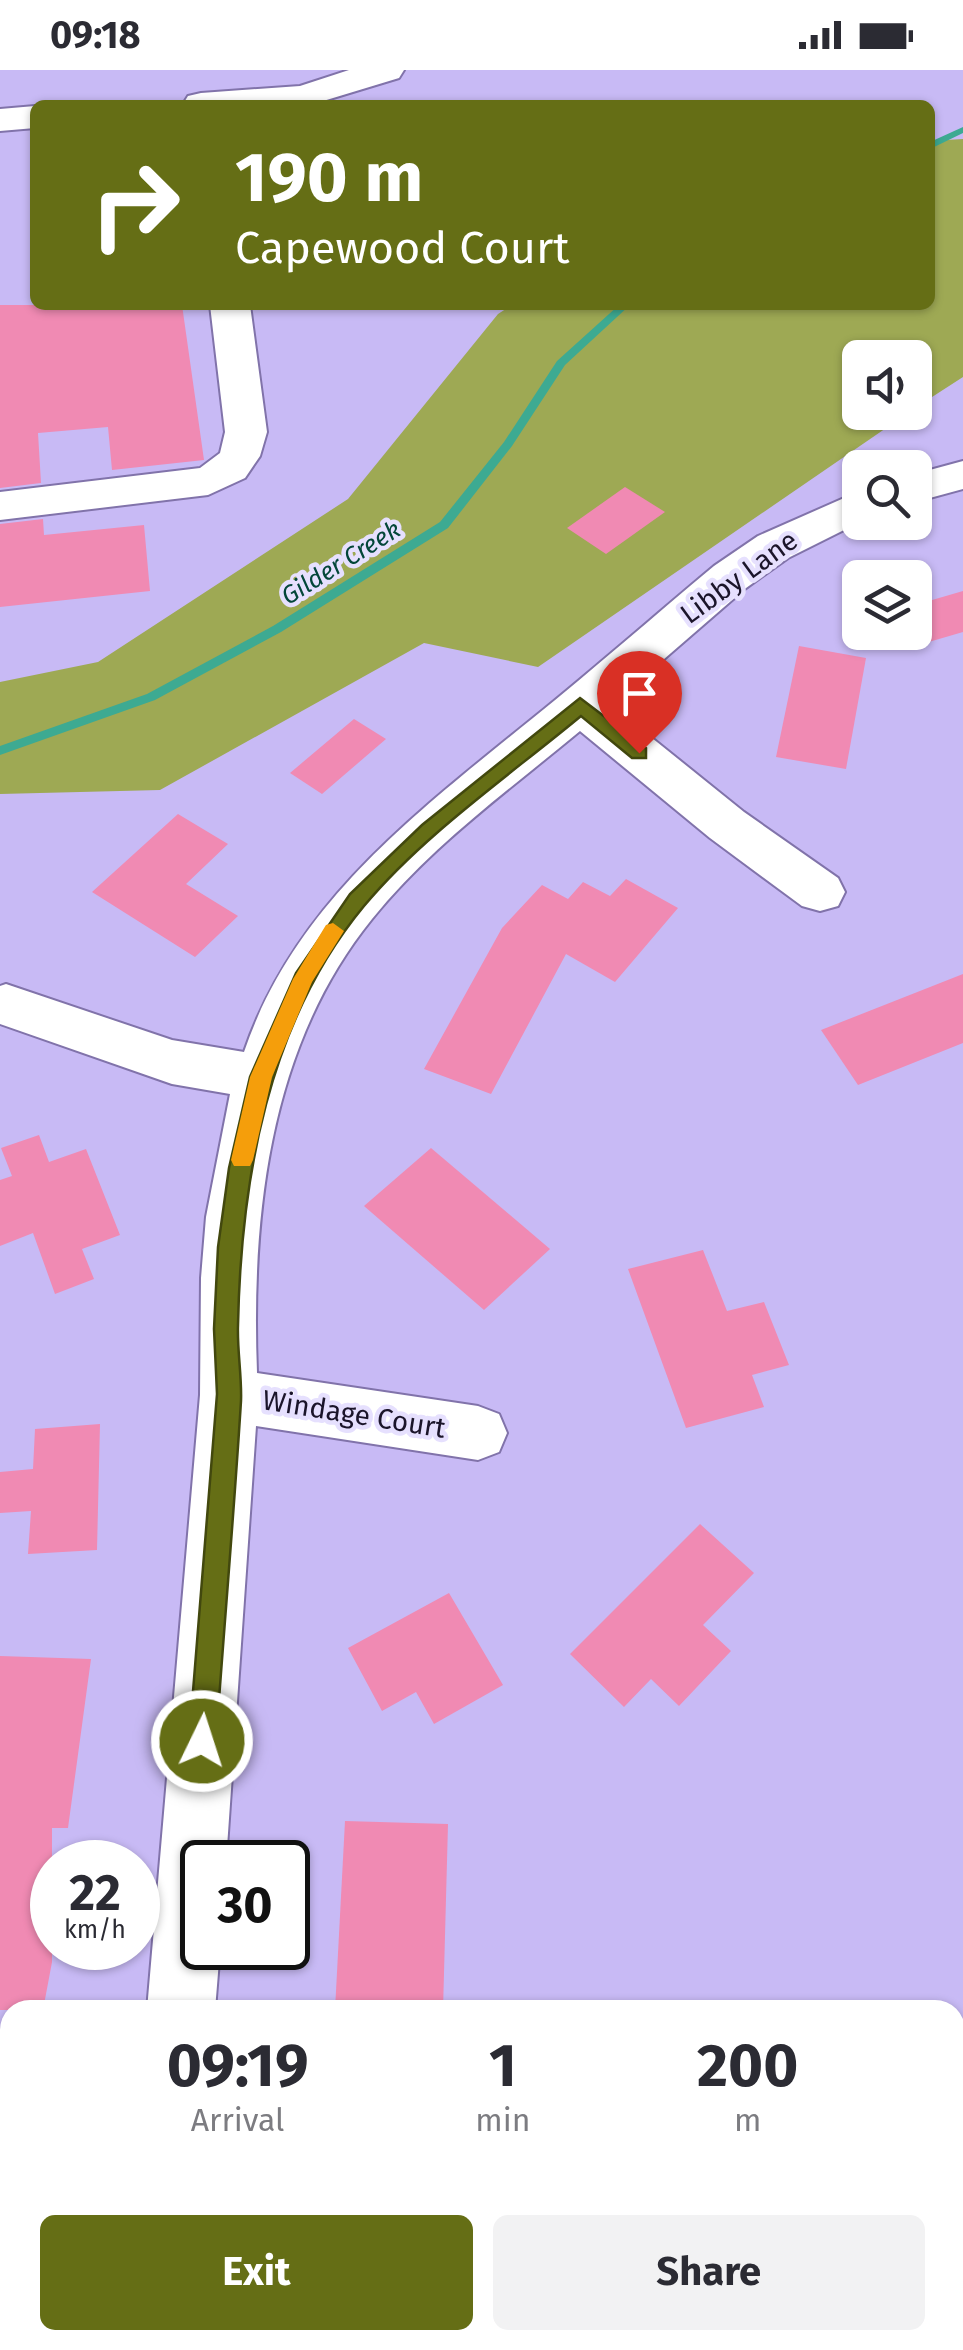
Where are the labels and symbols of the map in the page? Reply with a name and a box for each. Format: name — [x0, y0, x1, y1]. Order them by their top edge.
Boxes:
water label: Gilder Creek — [276, 515, 406, 611]
street label: Libby Lane — [674, 523, 804, 631]
pin — [597, 651, 682, 754]
street label: Windage Court — [260, 1383, 449, 1445]
position arrow — [150, 1689, 254, 1793]
speed limit sign: 30 — [180, 1840, 310, 1970]

